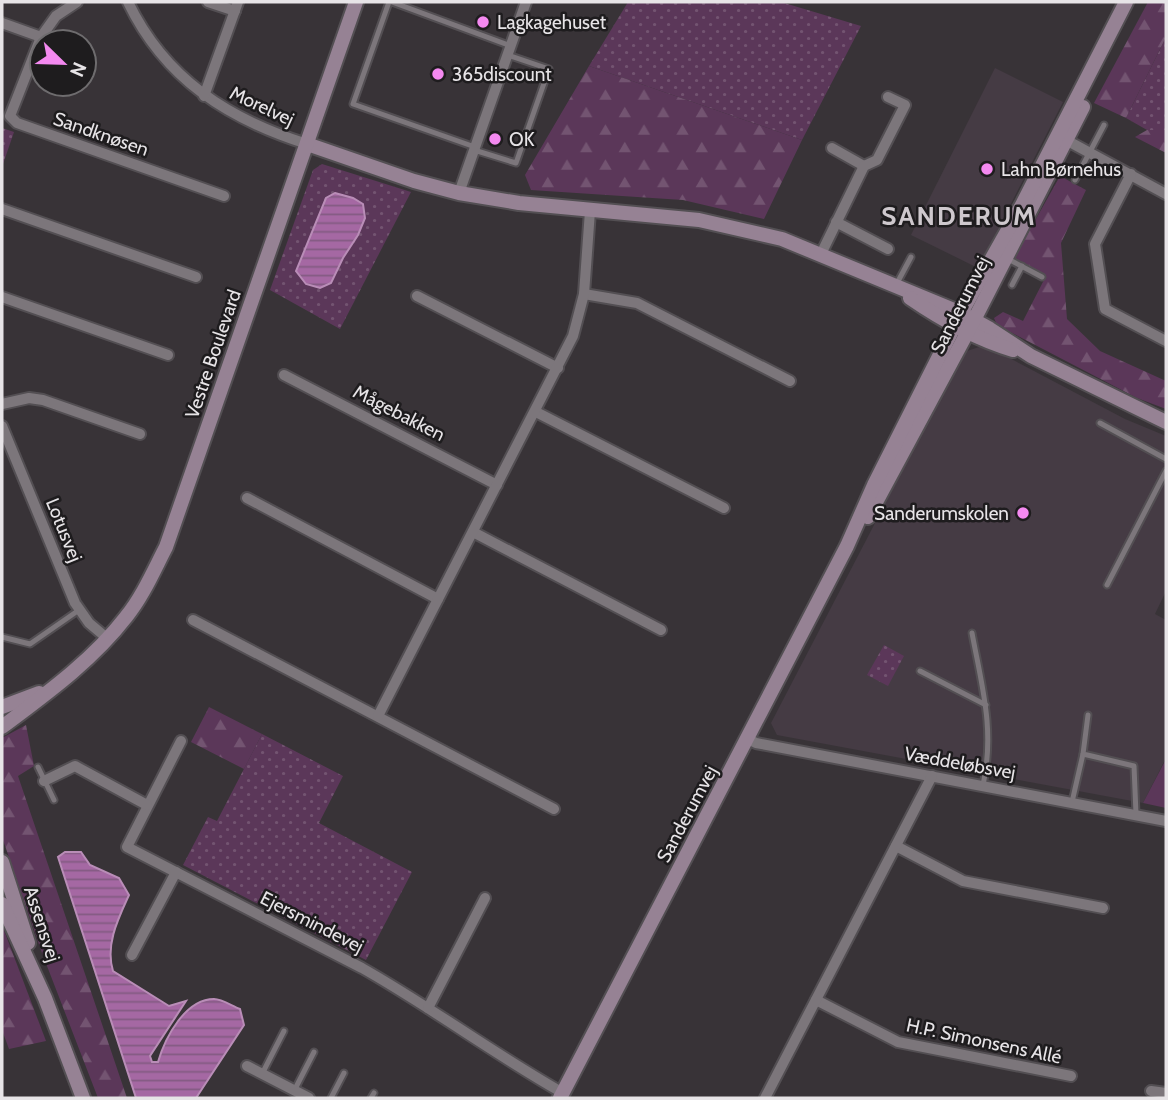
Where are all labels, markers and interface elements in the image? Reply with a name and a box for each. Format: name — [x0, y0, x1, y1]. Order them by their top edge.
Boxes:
place label: Lagkagehuset — [497, 11, 607, 34]
marker: Lagkagehuset — [475, 14, 491, 30]
north arrow — [28, 28, 98, 98]
text: N — [65, 59, 91, 80]
place label: 365discount — [452, 63, 552, 86]
marker: 365discount — [430, 66, 446, 82]
street label: Morelvej — [226, 81, 298, 131]
street label: Sandknøsen — [50, 107, 152, 161]
place label: OK — [509, 128, 535, 151]
marker: OK — [487, 131, 503, 147]
place label: Lahn Børnehus — [1001, 158, 1121, 181]
marker: Lahn Børnehus — [979, 161, 995, 177]
district label: SANDERUM — [881, 200, 1037, 232]
street label: Sanderumvej — [926, 252, 994, 358]
street label: Vestre Boulevard — [180, 287, 246, 421]
street label: Mågebakken — [349, 380, 449, 446]
street label: Lotusvej — [41, 495, 87, 565]
place label: Sanderumskolen — [874, 502, 1009, 525]
marker: Sanderumskolen — [1015, 505, 1031, 521]
street label: Væddeløbsvej — [903, 742, 1017, 784]
street label: Sanderumvej — [652, 762, 722, 866]
street label: Assensvej — [19, 883, 65, 965]
street label: Ejersmindevej — [256, 886, 368, 958]
street label: H.P. Simonsens Allé — [904, 1013, 1064, 1069]

